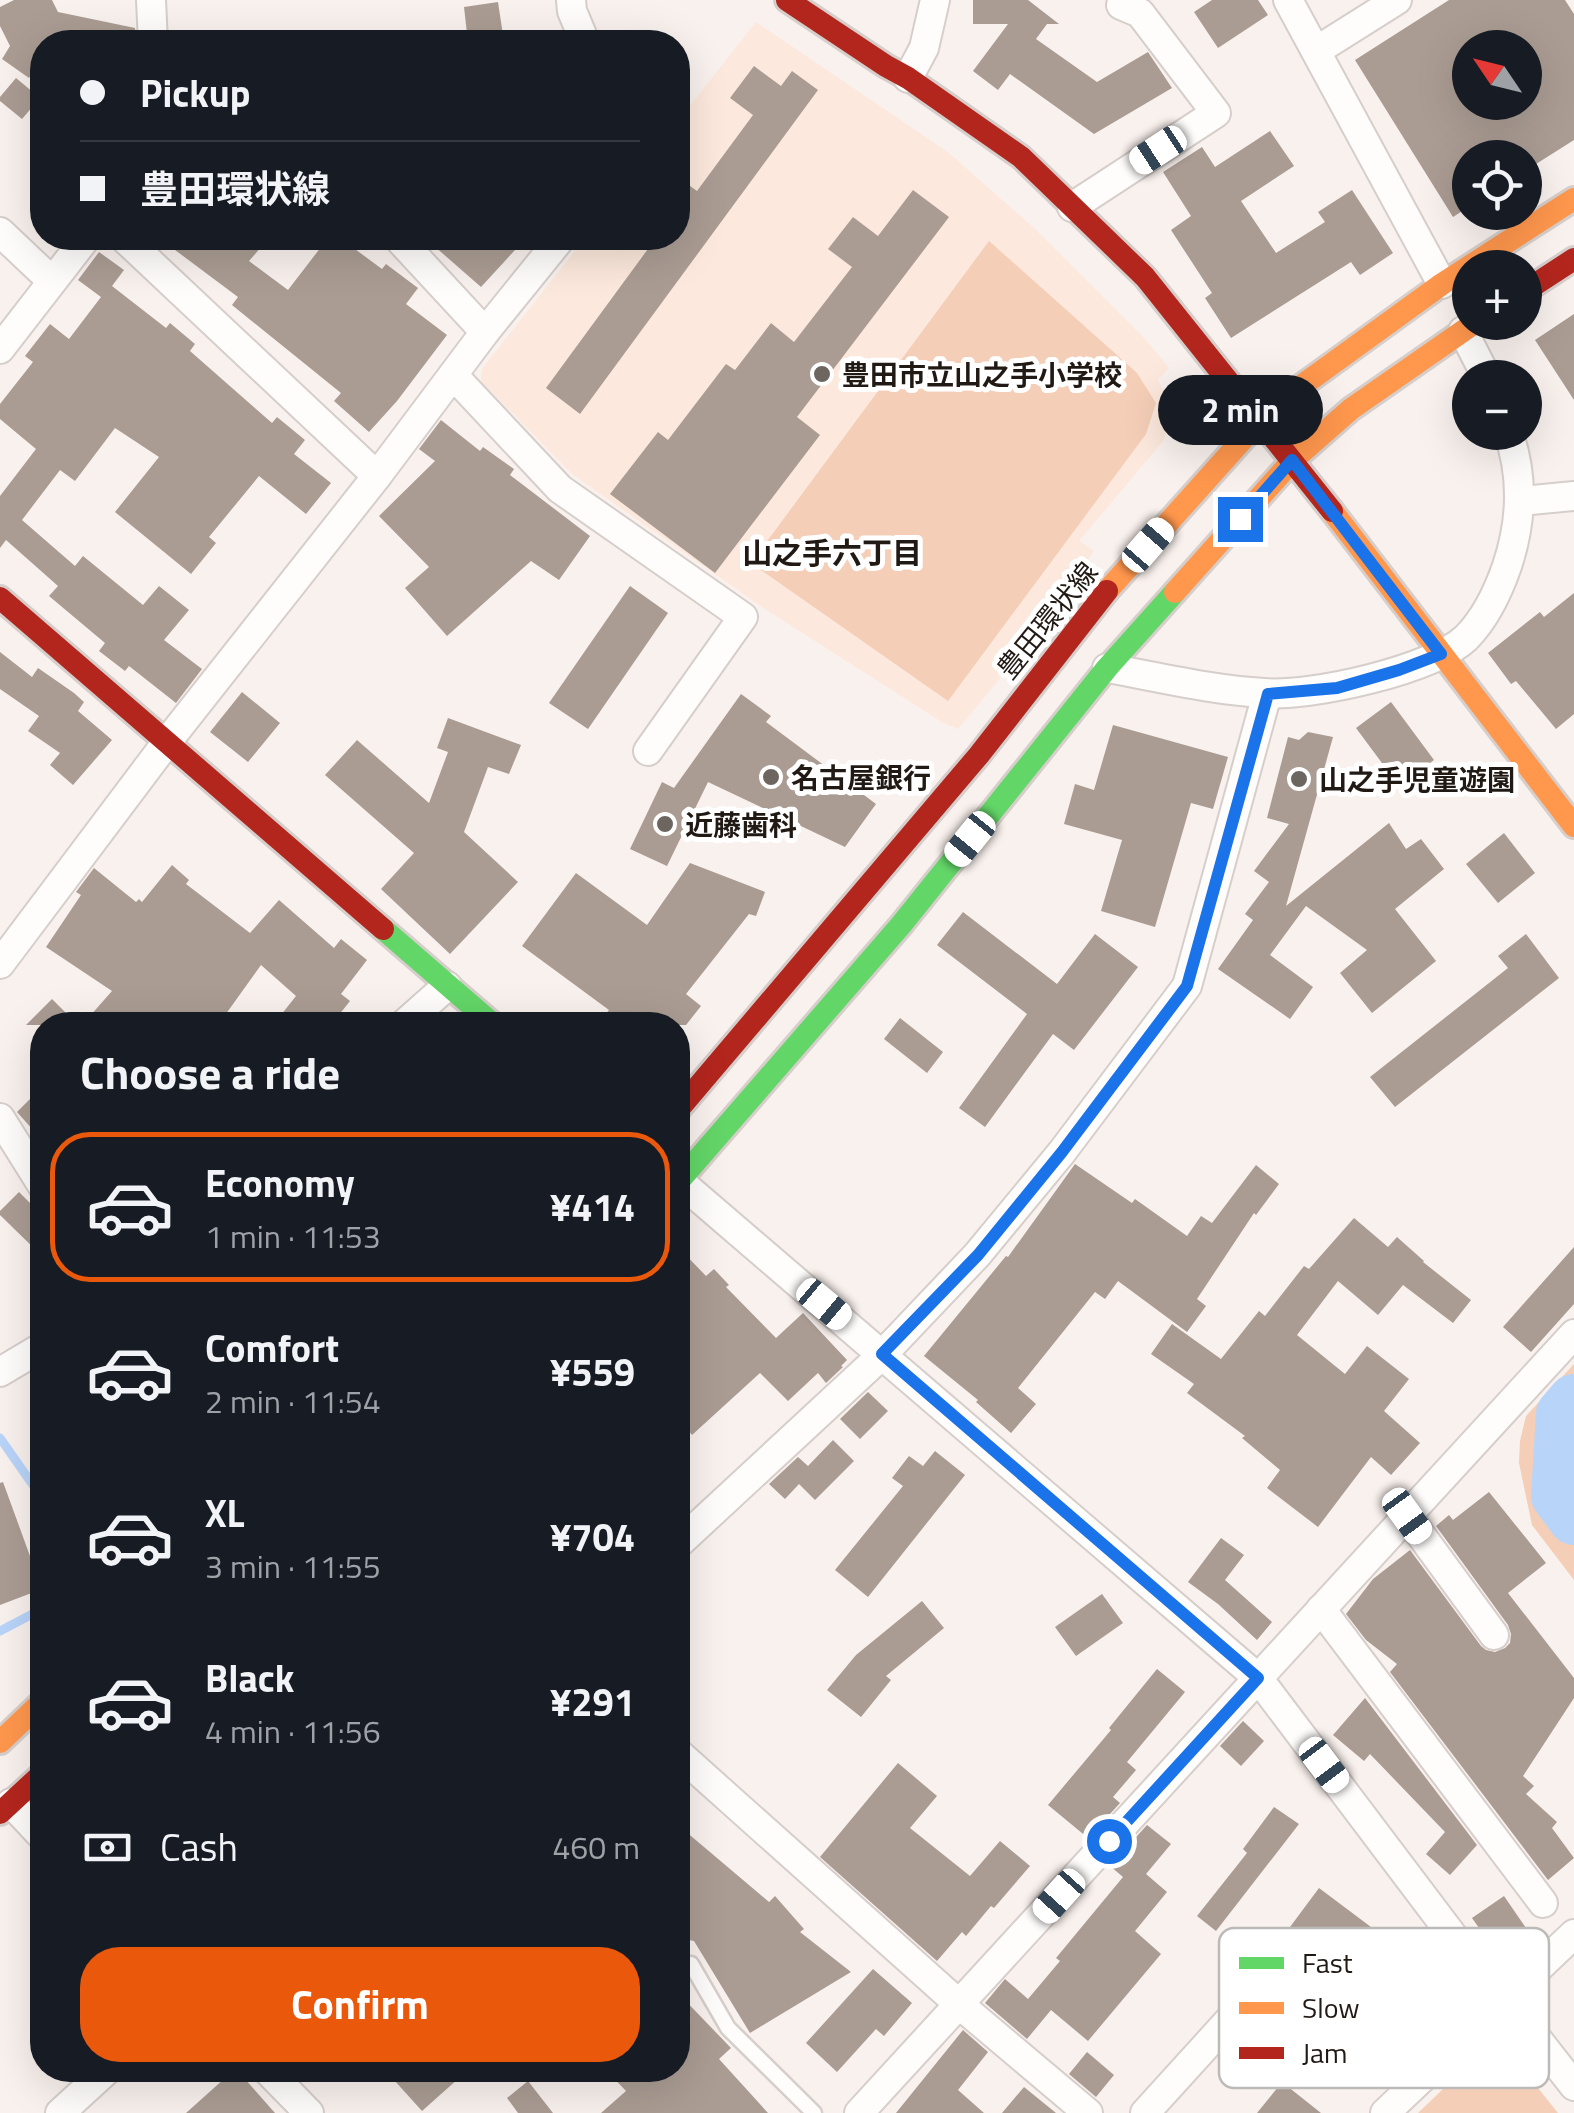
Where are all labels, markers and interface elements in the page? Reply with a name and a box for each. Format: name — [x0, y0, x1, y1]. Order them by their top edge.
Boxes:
north arrow — [1452, 30, 1542, 120]
map controls — [1452, 30, 1542, 450]
text: Pickup — [140, 64, 250, 122]
car — [1125, 121, 1191, 179]
button: locate — [1452, 140, 1542, 230]
text: 豊田環状線 — [140, 160, 330, 218]
button: + — [1452, 250, 1542, 340]
place label: 豊田市立山之手小学校 — [842, 353, 1122, 396]
button: − — [1452, 360, 1542, 450]
marker: 豊田市立山之手小学校 — [811, 363, 833, 385]
callout: 2 min — [1158, 374, 1322, 444]
text: 2 min — [1202, 386, 1279, 434]
route end — [1218, 497, 1263, 542]
car — [1117, 513, 1179, 577]
district label: 山之手六丁目 — [742, 530, 922, 576]
street label: 豊田環状線 — [986, 552, 1108, 688]
place label: 名古屋銀行 — [791, 756, 931, 799]
place label: 山之手児童遊園 — [1319, 758, 1515, 801]
marker: 名古屋銀行 — [760, 766, 782, 788]
marker: 山之手児童遊園 — [1288, 768, 1310, 790]
place label: 近藤歯科 — [685, 803, 797, 846]
car — [939, 806, 1001, 872]
marker: 近藤歯科 — [654, 813, 676, 835]
text: Choose a ride — [80, 1038, 340, 1106]
text: Economy — [205, 1154, 355, 1212]
icon: car — [85, 1162, 175, 1252]
text: ¥414 — [550, 1178, 635, 1236]
text: 1 min · 11:53 — [205, 1212, 381, 1260]
car — [791, 1273, 857, 1335]
text: Comfort — [205, 1319, 339, 1377]
icon: car — [85, 1327, 175, 1417]
text: ¥559 — [550, 1343, 635, 1401]
text: 2 min · 11:54 — [205, 1377, 381, 1425]
car — [1377, 1483, 1437, 1549]
text: XL — [205, 1484, 245, 1542]
icon: car — [85, 1492, 175, 1582]
text: ¥704 — [550, 1508, 635, 1566]
text: 3 min · 11:55 — [205, 1542, 381, 1590]
text: Black — [205, 1649, 294, 1707]
icon: car — [85, 1657, 175, 1747]
text: ¥291 — [550, 1673, 635, 1731]
text: 4 min · 11:56 — [205, 1707, 381, 1755]
car — [1294, 1732, 1354, 1798]
text: Cash — [160, 1818, 238, 1876]
route start — [1087, 1819, 1132, 1864]
icon: cash — [80, 1820, 135, 1875]
text: 460 m — [552, 1823, 640, 1871]
car — [1028, 1864, 1090, 1928]
legend — [1219, 1928, 1549, 2088]
text: Fast — [1302, 1941, 1353, 1984]
button: Confirm — [80, 1947, 640, 2062]
text: Slow — [1302, 1986, 1360, 2029]
text: Jam — [1302, 2031, 1348, 2074]

